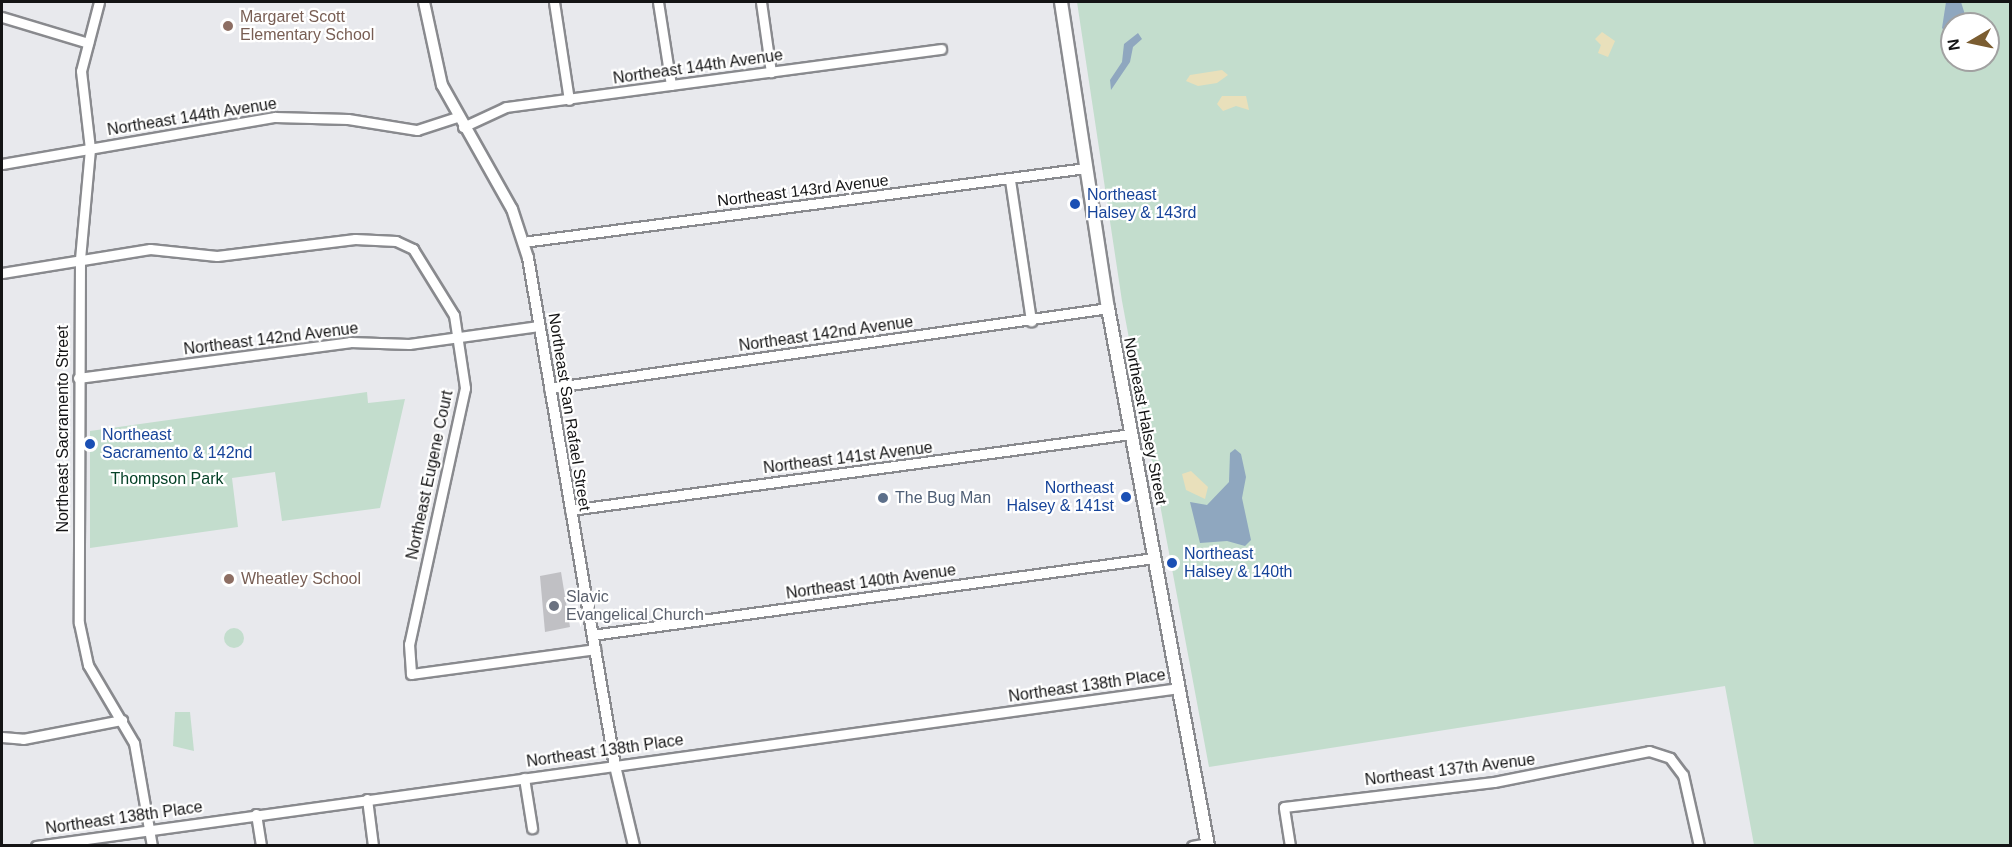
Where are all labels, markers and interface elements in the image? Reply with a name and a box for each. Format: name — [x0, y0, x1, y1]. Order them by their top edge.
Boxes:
place label: Margaret Scott Elementary School — [240, 7, 374, 45]
north arrow — [1940, 12, 2000, 72]
marker: Margaret Scott Elementary School — [221, 19, 235, 33]
text: N — [1944, 38, 1963, 52]
street label: Northeast 144th Avenue — [611, 46, 785, 88]
street label: Northeast 144th Avenue — [105, 94, 279, 140]
street label: Northeast 143rd Avenue — [716, 171, 890, 211]
place label: Northeast Halsey & 143rd — [1087, 185, 1196, 223]
marker: Northeast Halsey & 143rd — [1068, 197, 1082, 211]
street label: Northeast San Rafael Street — [544, 312, 594, 512]
street label: Northeast 142nd Avenue — [737, 312, 915, 356]
street label: Northeast 142nd Avenue — [182, 319, 360, 359]
street label: Northeast Sacramento Street — [53, 325, 73, 533]
street label: Northeast Halsey Street — [1119, 336, 1171, 506]
street label: Northeast Eugene Court — [403, 389, 457, 561]
place label: Northeast Sacramento & 142nd — [102, 425, 252, 463]
marker: Northeast Sacramento & 142nd — [83, 437, 97, 451]
street label: Northeast 141st Avenue — [762, 438, 934, 478]
park label: Thompson Park — [111, 469, 223, 489]
place label: Northeast Halsey & 141st — [1006, 478, 1114, 516]
place label: The Bug Man — [895, 488, 991, 508]
marker: Northeast Halsey & 141st — [1119, 490, 1133, 504]
marker: The Bug Man — [876, 491, 890, 505]
place label: Northeast Halsey & 140th — [1184, 544, 1293, 582]
marker: Northeast Halsey & 140th — [1165, 556, 1179, 570]
street label: Northeast 140th Avenue — [784, 561, 958, 603]
place label: Wheatley School — [241, 569, 361, 589]
marker: Wheatley School — [222, 572, 236, 586]
place label: Slavic Evangelical Church — [566, 587, 704, 625]
marker: Slavic Evangelical Church — [547, 599, 561, 613]
street label: Northeast 138th Place — [1007, 665, 1167, 707]
street label: Northeast 138th Place — [525, 730, 685, 772]
street label: Northeast 137th Avenue — [1363, 750, 1537, 790]
street label: Northeast 138th Place — [44, 797, 204, 839]

